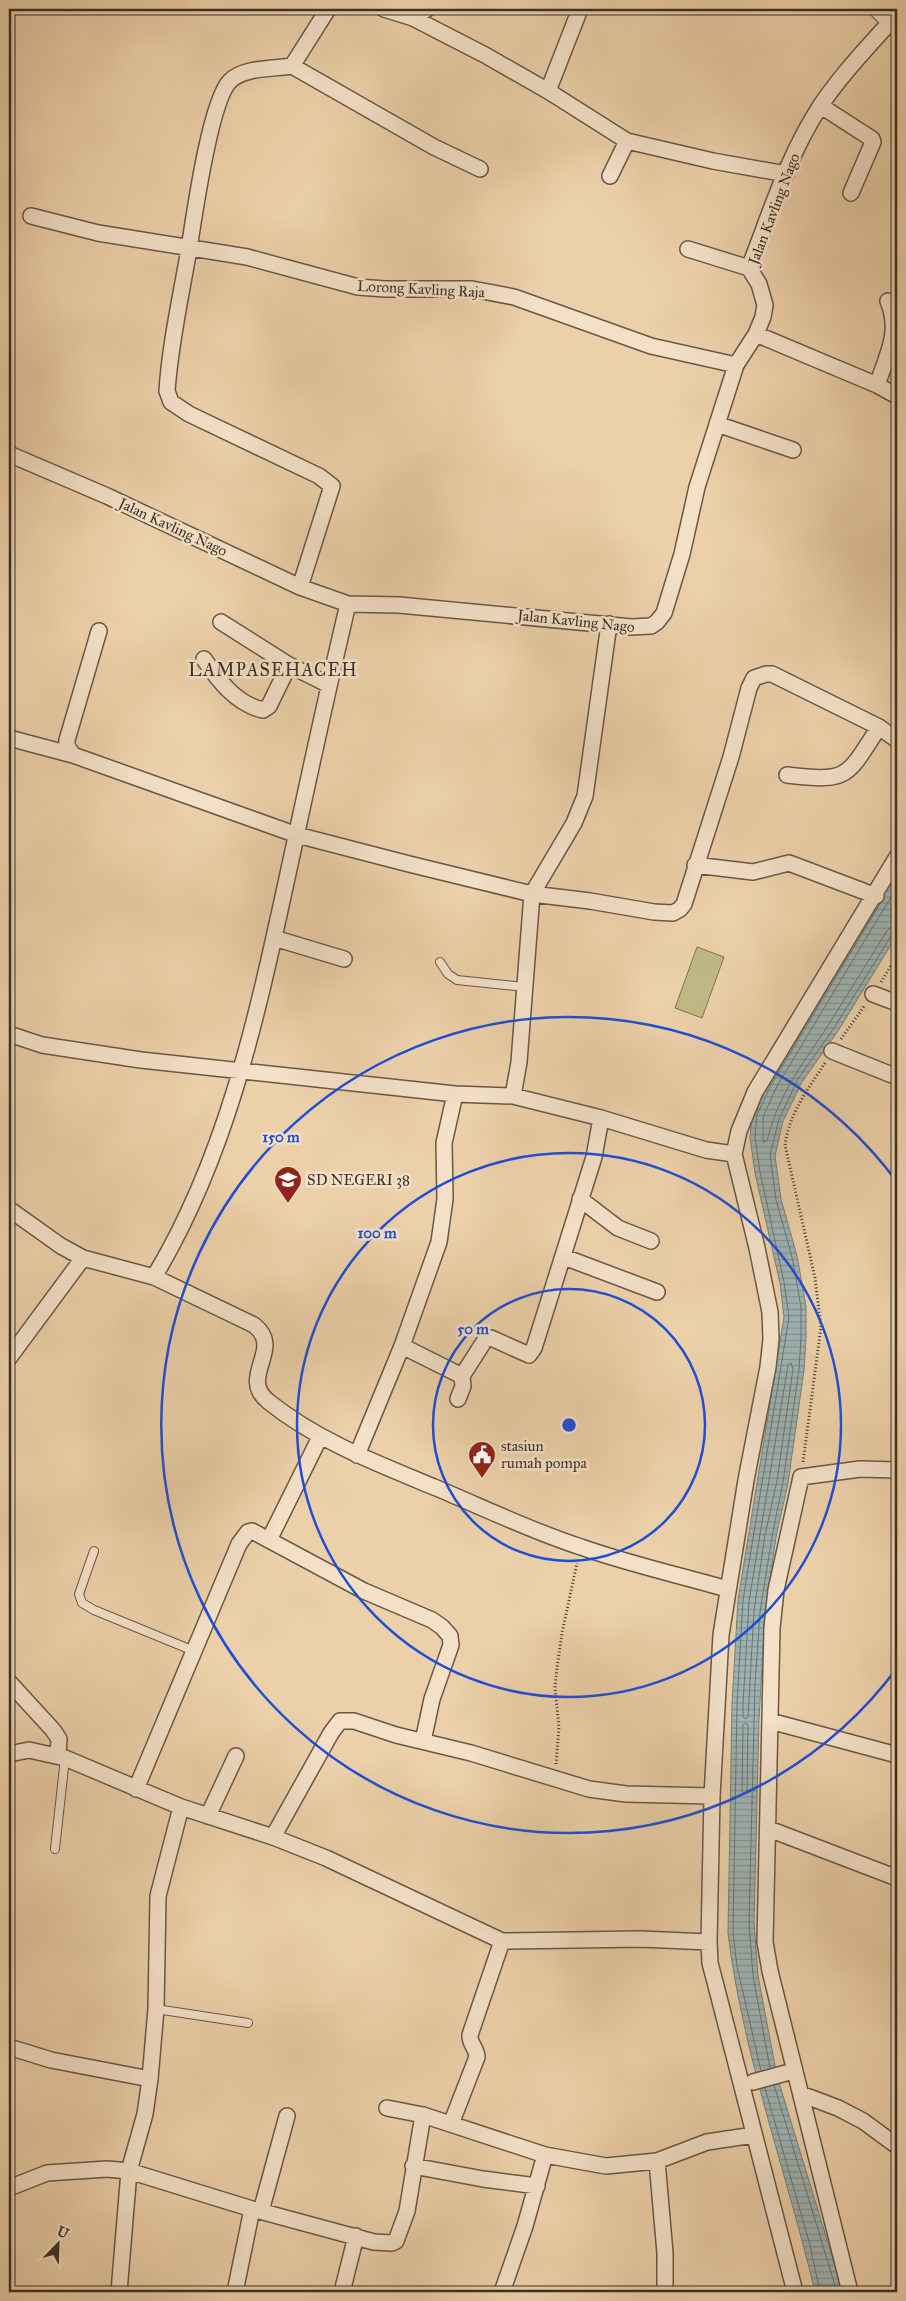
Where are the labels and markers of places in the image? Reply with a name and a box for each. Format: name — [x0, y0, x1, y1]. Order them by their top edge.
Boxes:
school or university icon: SD NEGERI 38 — [273, 1165, 303, 1204]
place label: SD NEGERI 38 — [307, 1171, 410, 1189]
centre of rings — [560, 1416, 578, 1434]
place label: stasiun rumah pompa — [501, 1437, 587, 1472]
public building icon: stasiun rumah pompa — [467, 1440, 497, 1479]

